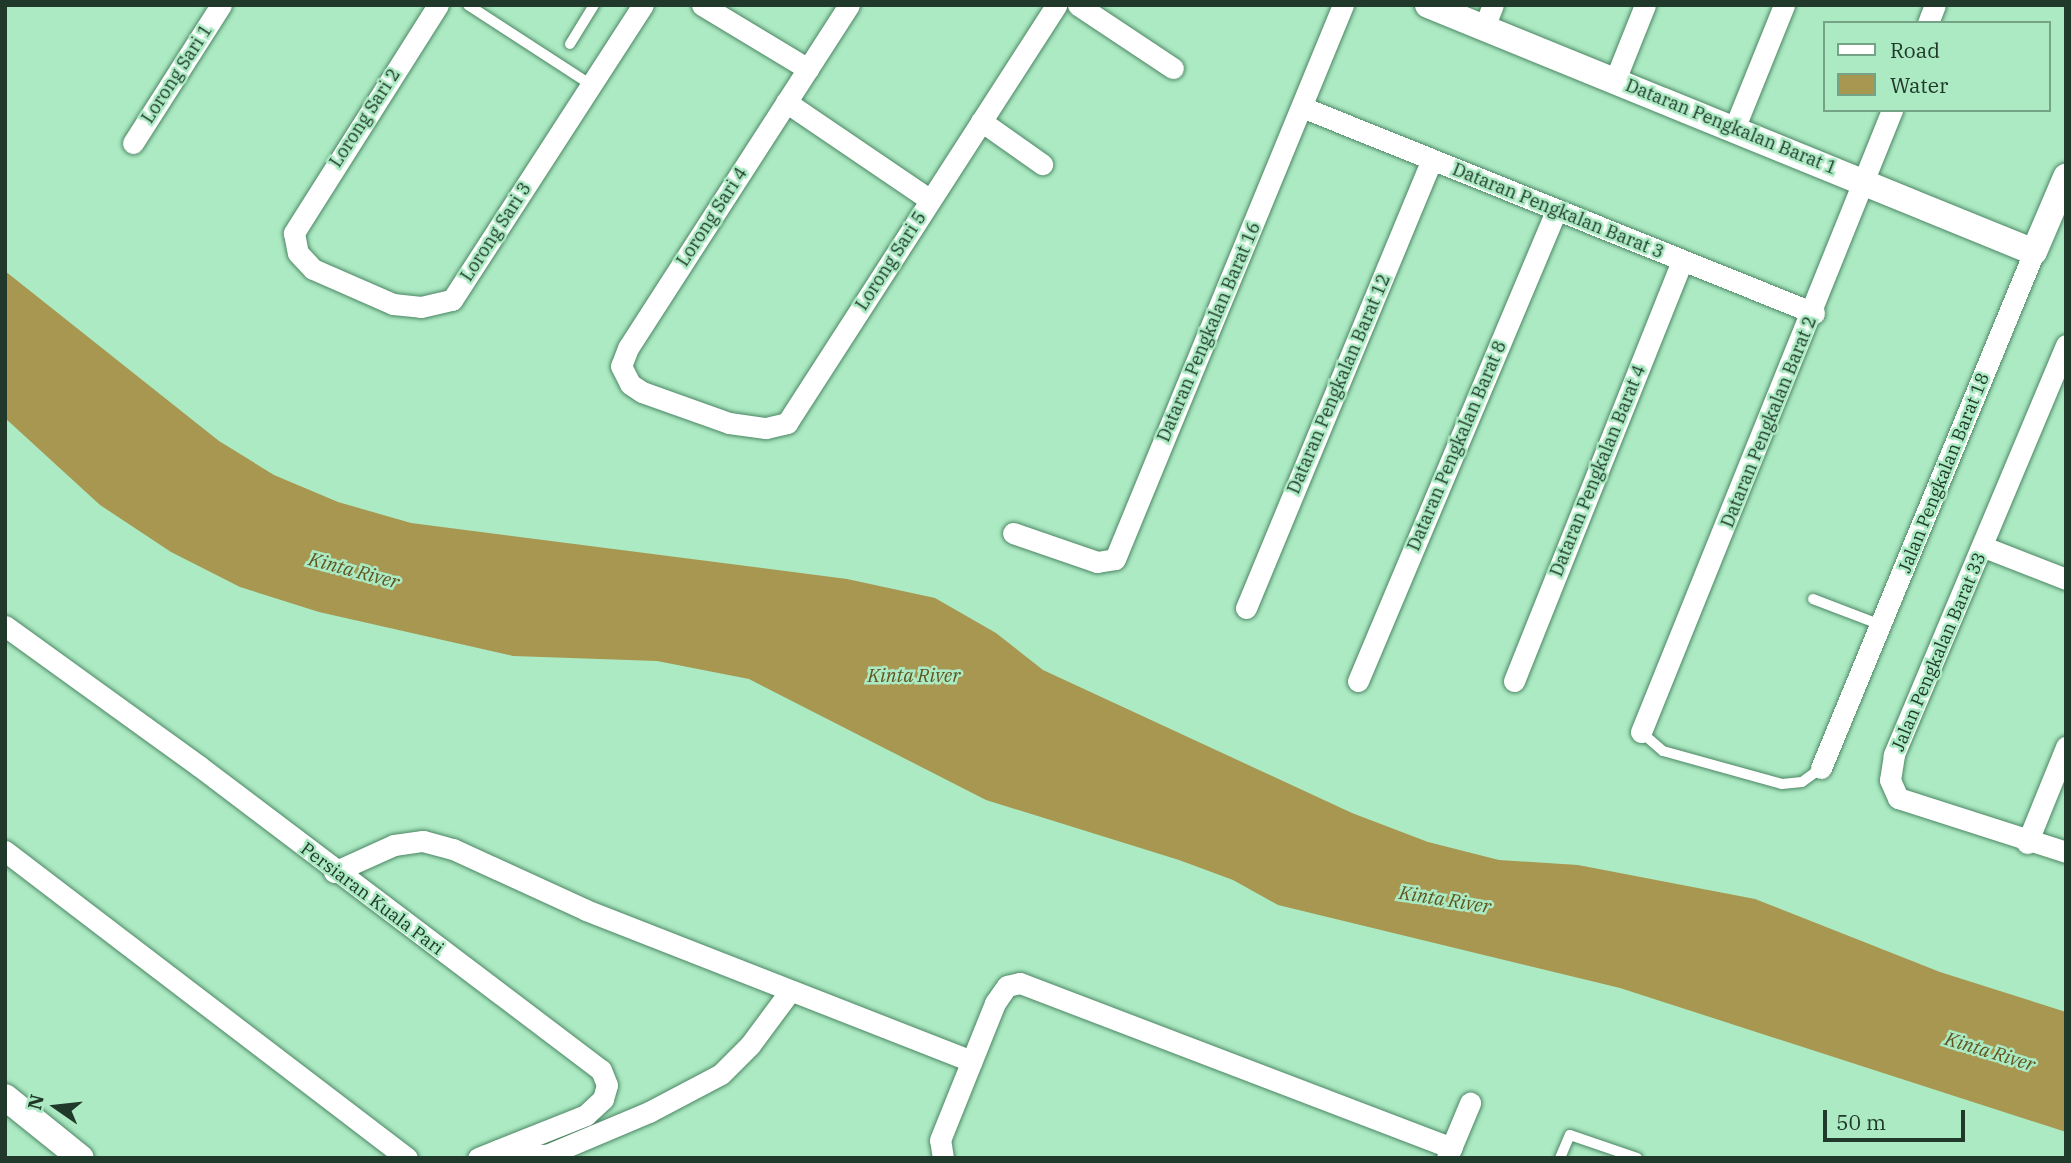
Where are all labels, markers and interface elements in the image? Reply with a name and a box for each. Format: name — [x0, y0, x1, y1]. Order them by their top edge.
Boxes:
street label: Lorong Sari 1 — [137, 21, 217, 127]
legend — [1822, 21, 2050, 112]
text: Road — [1890, 36, 1940, 64]
street label: Lorong Sari 2 — [325, 65, 405, 171]
text: Water — [1890, 71, 1948, 99]
street label: Dataran Pengkalan Barat 1 — [1622, 75, 1840, 179]
street label: Dataran Pengkalan Barat 3 — [1449, 159, 1667, 263]
street label: Lorong Sari 4 — [672, 164, 752, 270]
street label: Lorong Sari 3 — [456, 179, 536, 285]
street label: Lorong Sari 5 — [851, 208, 931, 314]
street label: Dataran Pengkalan Barat 16 — [1153, 219, 1265, 445]
street label: Dataran Pengkalan Barat 12 — [1283, 271, 1395, 497]
street label: Dataran Pengkalan Barat 2 — [1717, 313, 1821, 531]
street label: Dataran Pengkalan Barat 8 — [1403, 338, 1511, 554]
street label: Dataran Pengkalan Barat 4 — [1546, 362, 1650, 580]
street label: Jalan Pengkalan Barat 18 — [1894, 370, 1994, 576]
water label: Kinta River — [306, 548, 402, 594]
street label: Jalan Pengkalan Barat 33 — [1887, 549, 1991, 755]
water label: Kinta River — [868, 665, 960, 687]
street label: Persiaran Kuala Pari — [296, 838, 448, 960]
water label: Kinta River — [1397, 881, 1493, 919]
water label: Kinta River — [1942, 1028, 2038, 1076]
north arrow — [21, 1072, 91, 1142]
text: N — [22, 1092, 49, 1112]
scale bar — [1826, 1096, 1968, 1140]
text: 50 m — [1836, 1108, 1886, 1136]

